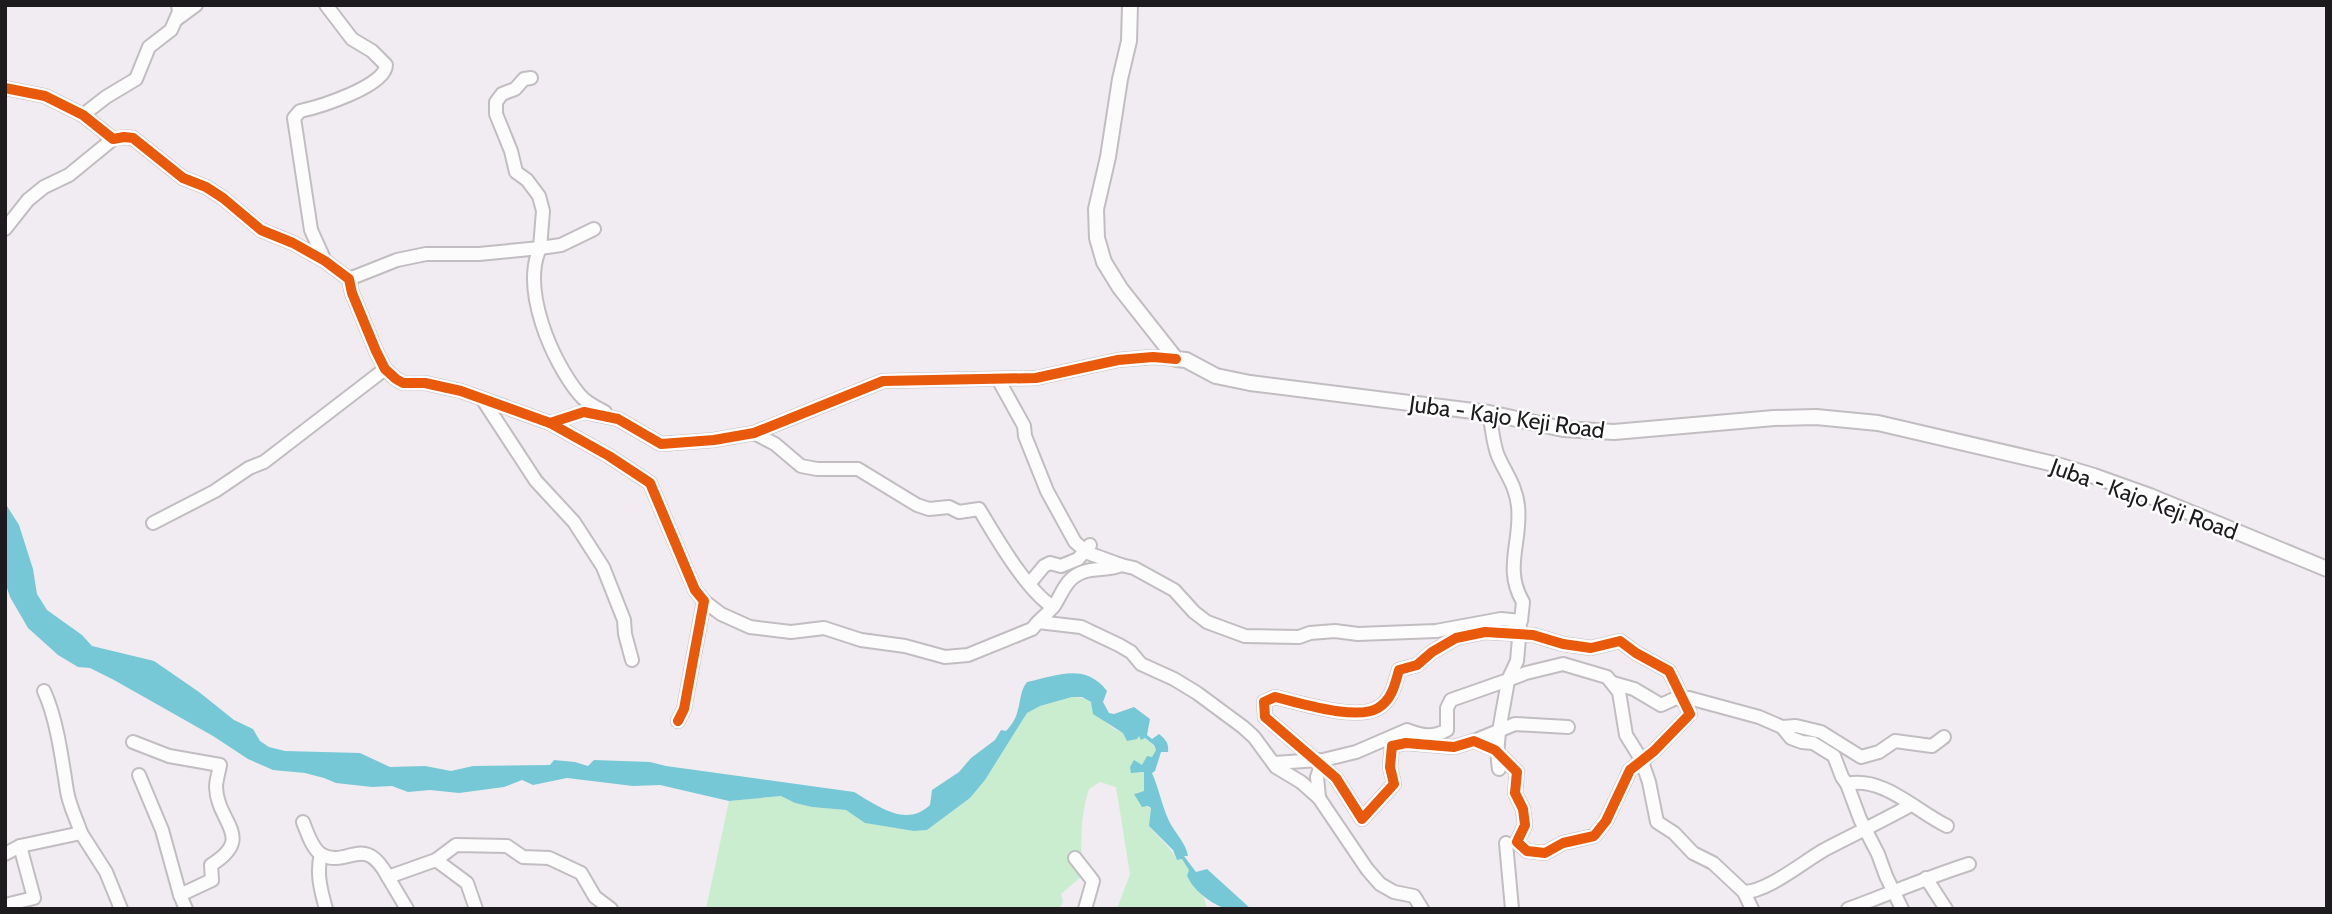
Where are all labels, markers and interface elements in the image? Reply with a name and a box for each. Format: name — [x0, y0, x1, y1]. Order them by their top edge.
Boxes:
street label: Juba - Kajo Keji Road — [1406, 389, 1607, 445]
street label: Juba - Kajo Keji Road — [2046, 452, 2241, 546]

